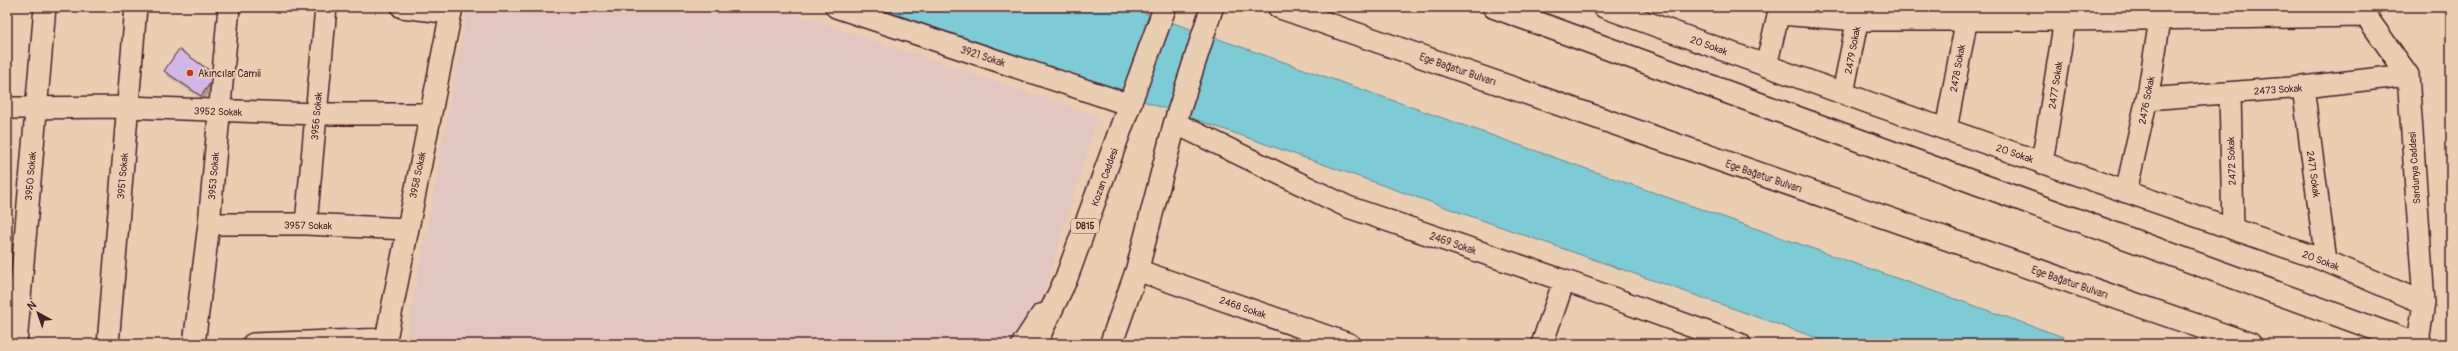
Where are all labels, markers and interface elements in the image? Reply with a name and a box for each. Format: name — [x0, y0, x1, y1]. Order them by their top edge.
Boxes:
street label: 2479 Sokak — [1842, 25, 1864, 75]
street label: 20 Sokak — [1688, 34, 1730, 58]
street label: 2478 Sokak — [1948, 43, 1968, 93]
street label: 3921 Sokak — [959, 44, 1007, 70]
street label: Ege Bağatur Bulvarı — [1418, 51, 1498, 89]
street label: 2477 Sokak — [2046, 60, 2066, 110]
marker: Akıncılar Camii — [185, 68, 195, 78]
place label: Akıncılar Camii — [198, 68, 261, 80]
street label: 2476 Sokak — [2136, 74, 2158, 125]
street label: 2473 Sokak — [2253, 82, 2304, 98]
street label: 3956 Sokak — [309, 91, 325, 141]
street label: 3952 Sokak — [194, 105, 243, 119]
street label: Sardunya Caddesi — [2406, 131, 2424, 204]
street label: 2472 Sokak — [2225, 136, 2239, 185]
street label: 20 Sokak — [1994, 142, 2036, 166]
street label: Kozan Caddesi — [1089, 147, 1121, 208]
street label: 3950 Sokak — [23, 150, 39, 201]
street label: 3958 Sokak — [407, 150, 429, 200]
street label: 2471 Sokak — [2304, 150, 2322, 199]
street label: 3953 Sokak — [206, 151, 222, 201]
street label: 3951 Sokak — [115, 152, 131, 200]
street label: Ege Bağatur Bulvarı — [1724, 158, 1804, 196]
road number: D815 — [1071, 219, 1099, 233]
street label: 3957 Sokak — [284, 220, 333, 232]
street label: 2469 Sokak — [1428, 230, 1478, 258]
street label: 20 Sokak — [2300, 248, 2342, 274]
street label: Ege Bağatur Bulvarı — [2030, 264, 2110, 302]
north arrow — [18, 293, 58, 333]
street label: 2468 Sokak — [1218, 294, 1268, 322]
text: N — [25, 298, 39, 313]

